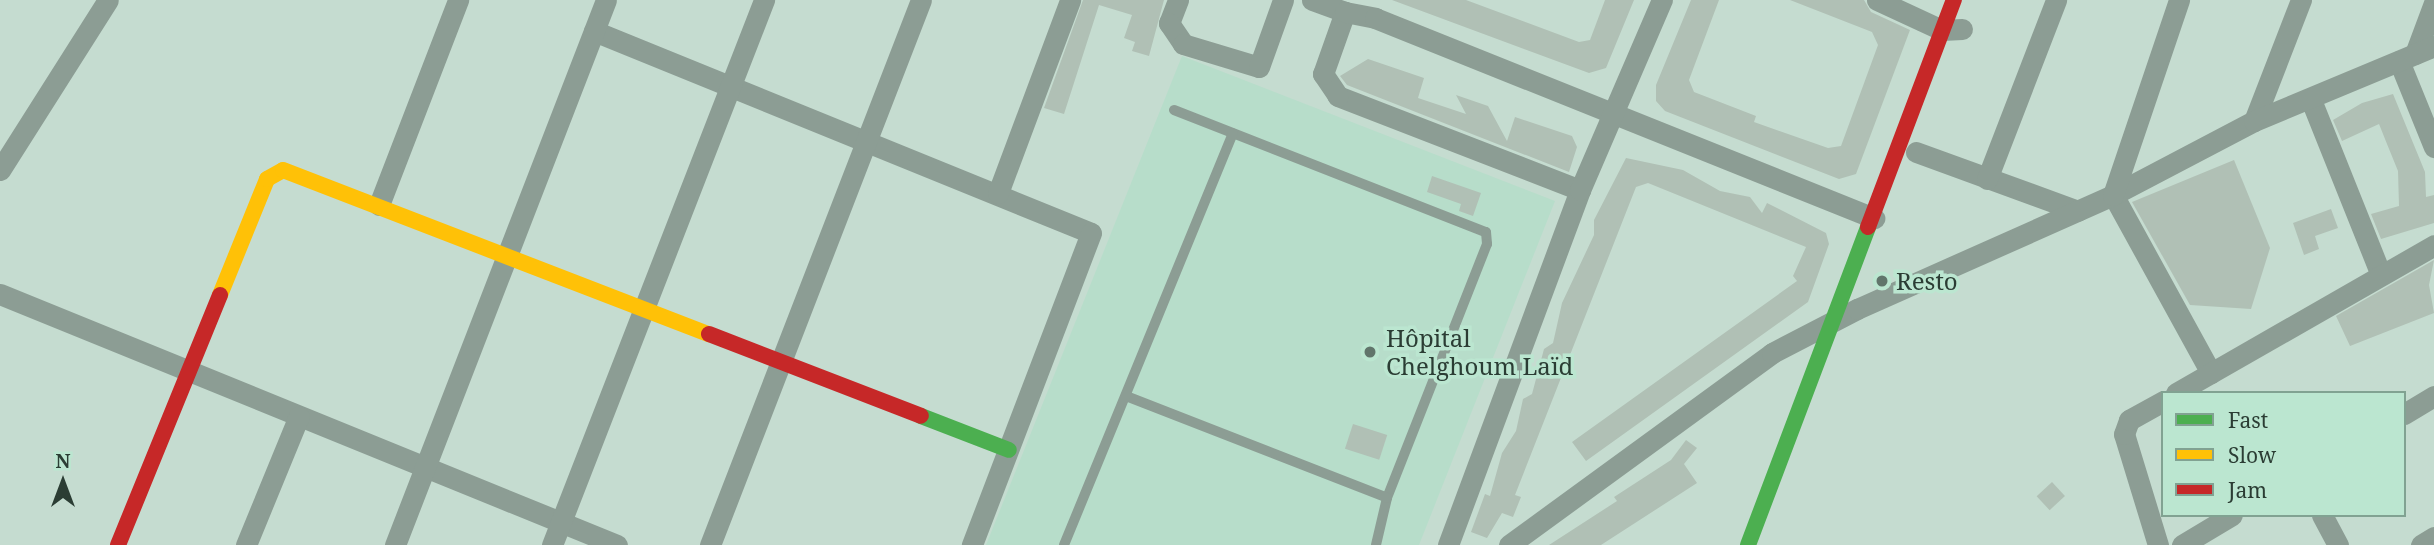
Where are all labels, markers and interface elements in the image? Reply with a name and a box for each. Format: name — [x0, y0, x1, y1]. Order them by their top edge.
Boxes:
place label: Resto — [1896, 267, 1958, 295]
marker: Resto — [1874, 273, 1890, 289]
place label: Hôpital Chelghoum Laïd — [1386, 324, 1573, 380]
marker: Hôpital Chelghoum Laïd — [1360, 342, 1380, 362]
legend — [2161, 391, 2406, 517]
text: Fast — [2228, 406, 2268, 434]
text: Slow — [2228, 441, 2276, 469]
north arrow — [28, 447, 98, 517]
text: N — [56, 448, 70, 474]
text: Jam — [2228, 476, 2267, 504]

